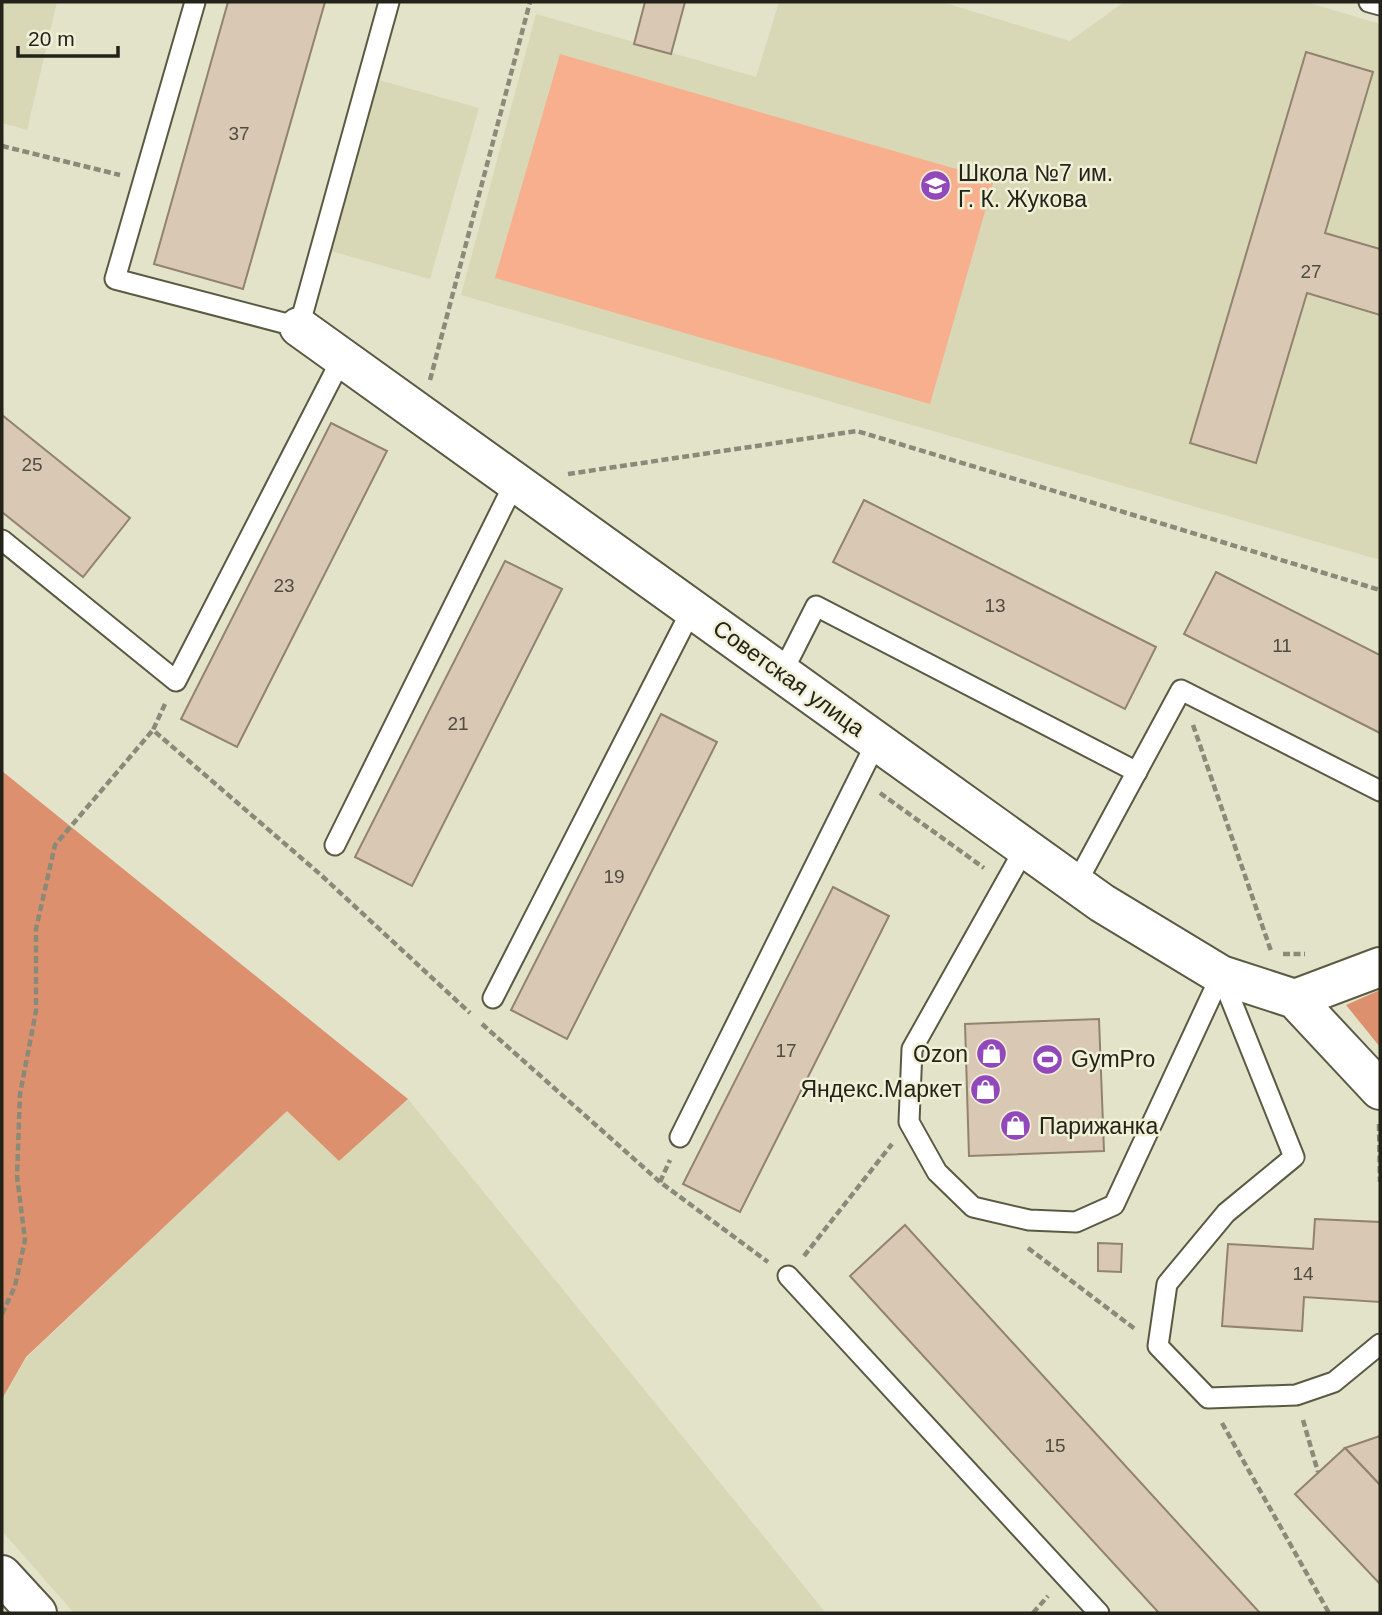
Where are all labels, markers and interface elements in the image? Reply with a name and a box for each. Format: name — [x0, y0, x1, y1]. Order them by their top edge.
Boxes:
scale bar — [18, 14, 117, 58]
text: 20 m — [28, 27, 75, 50]
house number: 37 — [228, 123, 250, 144]
place label: Школа №7 им. Г. К. Жукова — [958, 160, 1113, 212]
school or university icon: Школа №7 им. Г. К. Жукова — [918, 169, 952, 203]
house number: 27 — [1300, 261, 1322, 282]
house number: 25 — [21, 454, 43, 475]
house number: 23 — [273, 575, 295, 596]
house number: 13 — [984, 595, 1006, 616]
street label: Советская улица — [708, 614, 870, 742]
house number: 11 — [1272, 635, 1292, 656]
house number: 21 — [447, 713, 469, 734]
house number: 19 — [603, 866, 625, 887]
shop icon: Ozon — [974, 1037, 1008, 1071]
house number: 17 — [775, 1040, 797, 1061]
place label: Ozon — [913, 1041, 968, 1067]
sports icon: GymPro — [1031, 1042, 1065, 1076]
place label: GymPro — [1071, 1046, 1155, 1072]
shop icon: Яндекс.Маркет — [968, 1072, 1002, 1106]
place label: Яндекс.Маркет — [800, 1076, 962, 1102]
shop icon: Парижанка — [999, 1109, 1033, 1143]
place label: Парижанка — [1039, 1113, 1158, 1139]
house number: 14 — [1292, 1263, 1314, 1284]
house number: 15 — [1044, 1435, 1066, 1456]

